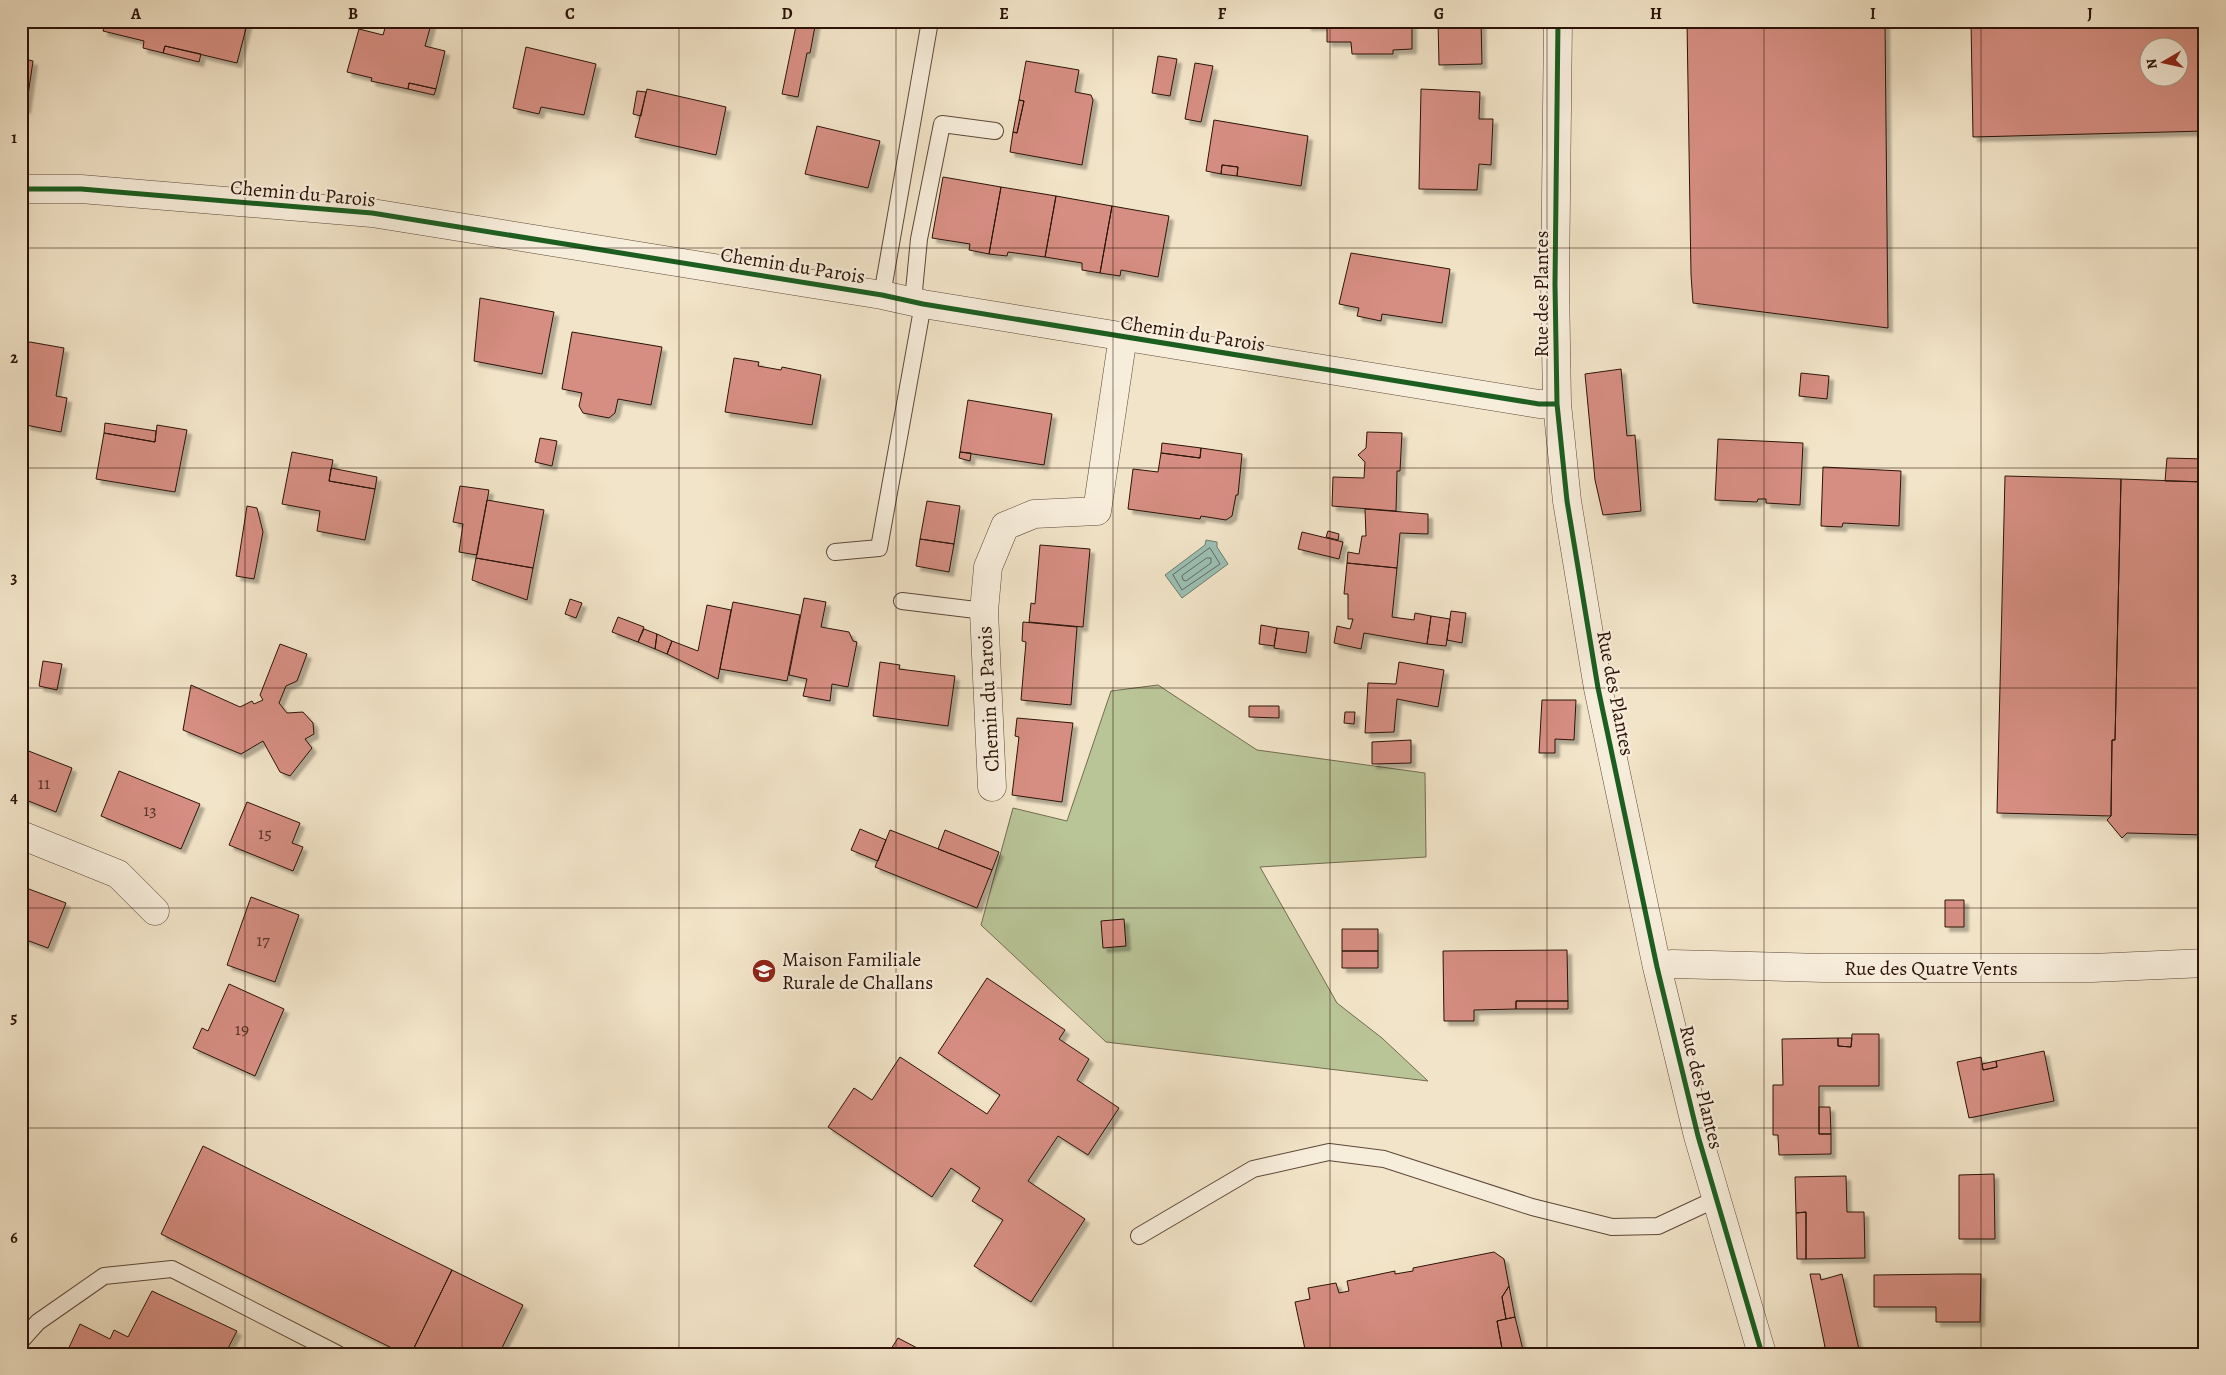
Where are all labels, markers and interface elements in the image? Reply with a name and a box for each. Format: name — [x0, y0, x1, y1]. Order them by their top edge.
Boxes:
text: A — [130, 3, 142, 25]
text: B — [348, 3, 358, 25]
text: C — [565, 3, 575, 25]
text: D — [781, 3, 793, 25]
text: E — [999, 3, 1009, 25]
text: F — [1218, 3, 1227, 25]
text: G — [1434, 3, 1444, 25]
text: H — [1650, 3, 1662, 25]
text: I — [1870, 3, 1876, 25]
text: J — [2087, 3, 2093, 25]
north arrow — [2138, 38, 2188, 88]
text: N — [2141, 57, 2162, 70]
text: 1 — [11, 127, 17, 149]
street label: Chemin du Parois — [229, 174, 377, 213]
street label: Rue des Plantes — [1528, 231, 1555, 357]
street label: Chemin du Parois — [719, 241, 867, 290]
street label: Chemin du Parois — [1119, 309, 1267, 358]
text: 2 — [10, 347, 18, 369]
text: 3 — [11, 567, 18, 589]
street label: Chemin du Parois — [971, 625, 1006, 773]
street label: Rue des Plantes — [1590, 628, 1641, 758]
house number: 11 — [38, 771, 50, 795]
text: 4 — [10, 787, 18, 809]
house number: 13 — [143, 798, 157, 822]
house number: 15 — [258, 821, 272, 845]
house number: 17 — [256, 928, 270, 952]
place label: Maison Familiale Rurale de Challans — [782, 946, 933, 996]
street label: Rue des Quatre Vents — [1844, 955, 2018, 982]
school or university icon: Maison Familiale Rurale de Challans — [751, 958, 777, 984]
text: 5 — [11, 1007, 18, 1029]
house number: 19 — [235, 1017, 249, 1041]
street label: Rue des Plantes — [1673, 1022, 1730, 1152]
text: 6 — [10, 1227, 18, 1249]

